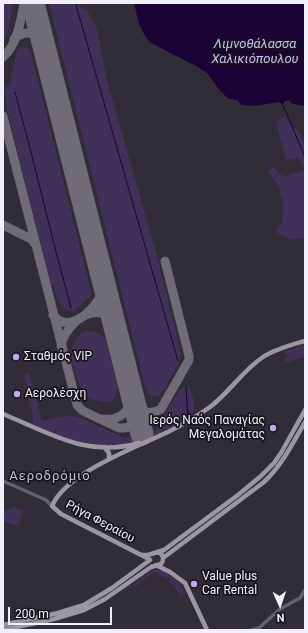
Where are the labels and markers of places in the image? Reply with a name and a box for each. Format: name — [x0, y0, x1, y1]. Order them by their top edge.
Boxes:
place label: Σταθμός VIP — [24, 350, 92, 364]
marker: Σταθμός VIP — [11, 352, 21, 362]
place label: Αερολέσχη — [25, 387, 86, 401]
marker: Αερολέσχη — [12, 389, 22, 399]
place label: Ιερός Ναός Παναγίας Μεγαλομάτας — [150, 414, 265, 442]
marker: Ιερός Ναός Παναγίας Μεγαλομάτας — [268, 423, 278, 433]
place label: Value plus Car Rental — [202, 570, 257, 598]
marker: Value plus Car Rental — [189, 579, 199, 589]

